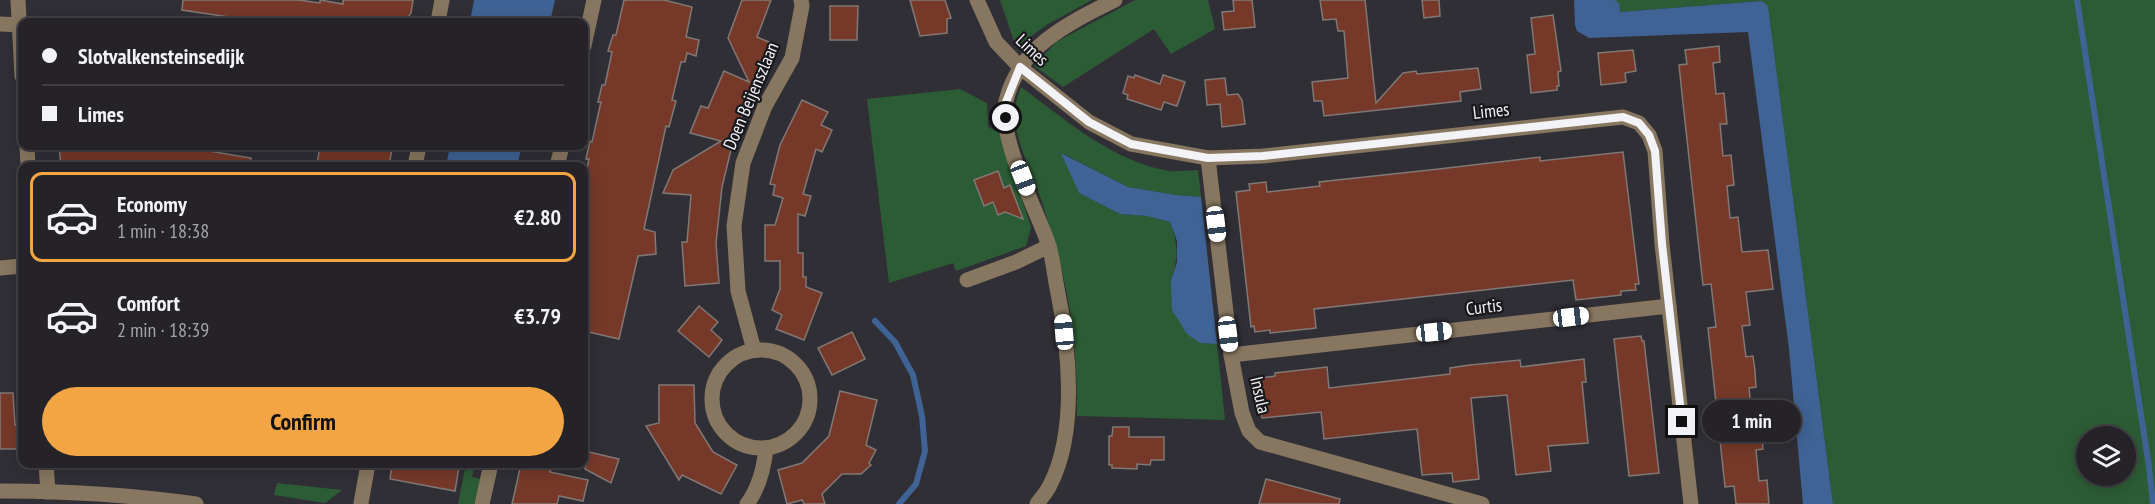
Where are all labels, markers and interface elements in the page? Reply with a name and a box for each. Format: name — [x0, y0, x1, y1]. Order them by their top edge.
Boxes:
street label: Limes — [1011, 29, 1054, 71]
street label: Doen Beijenszlaan — [718, 39, 783, 153]
text: Slotvalkensteinsedijk — [78, 42, 244, 70]
street label: Limes — [1472, 97, 1510, 124]
text: Limes — [78, 100, 124, 128]
route start — [992, 104, 1019, 131]
car — [1008, 158, 1038, 198]
icon: car — [45, 190, 99, 244]
text: Economy — [117, 190, 187, 218]
text: €2.80 — [514, 203, 561, 231]
car — [1205, 205, 1227, 243]
text: 1 min · 18:38 — [117, 218, 209, 244]
icon: car — [45, 289, 99, 343]
text: Comfort — [117, 289, 180, 317]
street label: Curtis — [1465, 293, 1503, 320]
text: €3.79 — [514, 302, 561, 330]
car — [1552, 306, 1590, 328]
car — [1053, 313, 1075, 351]
car — [1217, 315, 1239, 353]
text: 2 min · 18:39 — [117, 317, 209, 343]
car — [1415, 321, 1453, 343]
street label: Insula — [1245, 374, 1276, 416]
button: Confirm — [42, 387, 564, 456]
callout: 1 min — [1703, 401, 1802, 443]
route end — [1668, 408, 1695, 435]
text: 1 min — [1731, 408, 1772, 434]
map controls — [2076, 426, 2136, 486]
button: layers — [2076, 426, 2136, 486]

